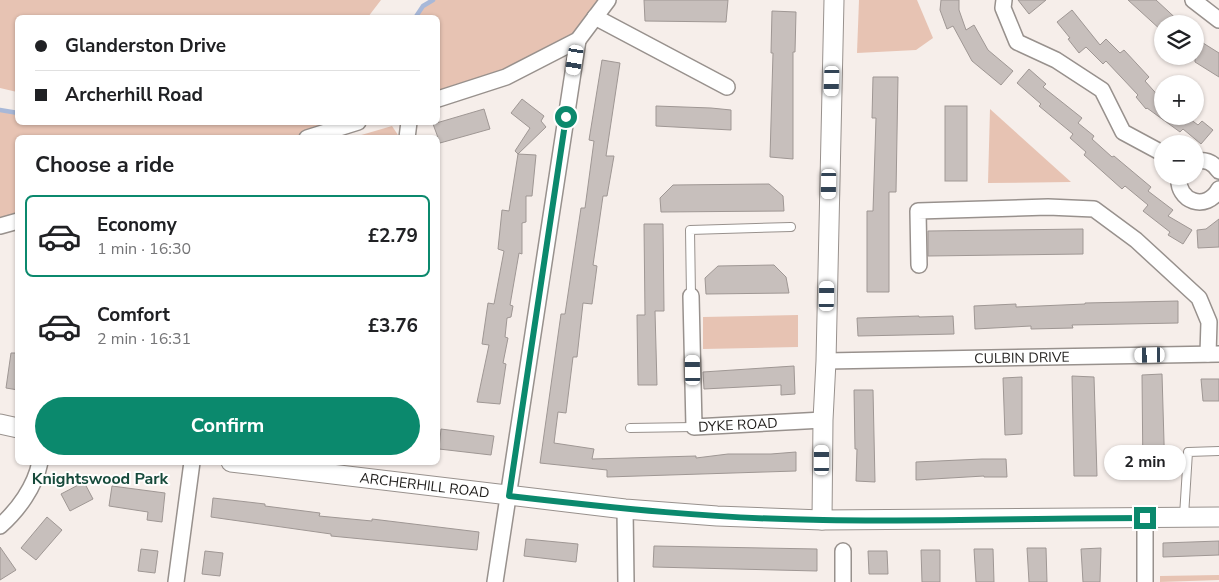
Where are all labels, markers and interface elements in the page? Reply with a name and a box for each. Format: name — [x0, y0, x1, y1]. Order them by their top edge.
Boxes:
map controls — [1154, 15, 1204, 185]
button: layers — [1154, 15, 1204, 65]
text: Glanderston Drive — [65, 33, 226, 59]
car — [565, 44, 584, 76]
car — [823, 66, 840, 96]
button: + — [1154, 75, 1204, 125]
text: Archerhill Road — [65, 82, 203, 108]
route start — [555, 106, 577, 128]
button: − — [1154, 135, 1204, 185]
text: Choose a ride — [35, 150, 174, 180]
car — [821, 169, 836, 199]
text: Economy — [97, 212, 177, 238]
icon: car — [37, 214, 82, 259]
text: £2.79 — [368, 223, 418, 249]
text: 1 min · 16:30 — [97, 238, 191, 260]
car — [819, 281, 834, 311]
text: Comfort — [97, 302, 170, 328]
icon: car — [37, 304, 82, 349]
text: £3.76 — [368, 313, 418, 339]
text: 2 min · 16:31 — [97, 328, 191, 350]
street label: CULBIN DRIVE — [974, 347, 1070, 368]
car — [1134, 347, 1165, 363]
car — [685, 355, 700, 385]
button: Confirm — [35, 397, 420, 455]
street label: DYKE ROAD — [698, 413, 778, 436]
car — [814, 445, 829, 475]
callout: 2 min — [1104, 446, 1186, 480]
text: 2 min — [1124, 451, 1166, 473]
district label: Knightswood Park — [32, 468, 169, 490]
street label: ARCHERHILL ROAD — [359, 468, 491, 502]
route end — [1134, 507, 1156, 529]

